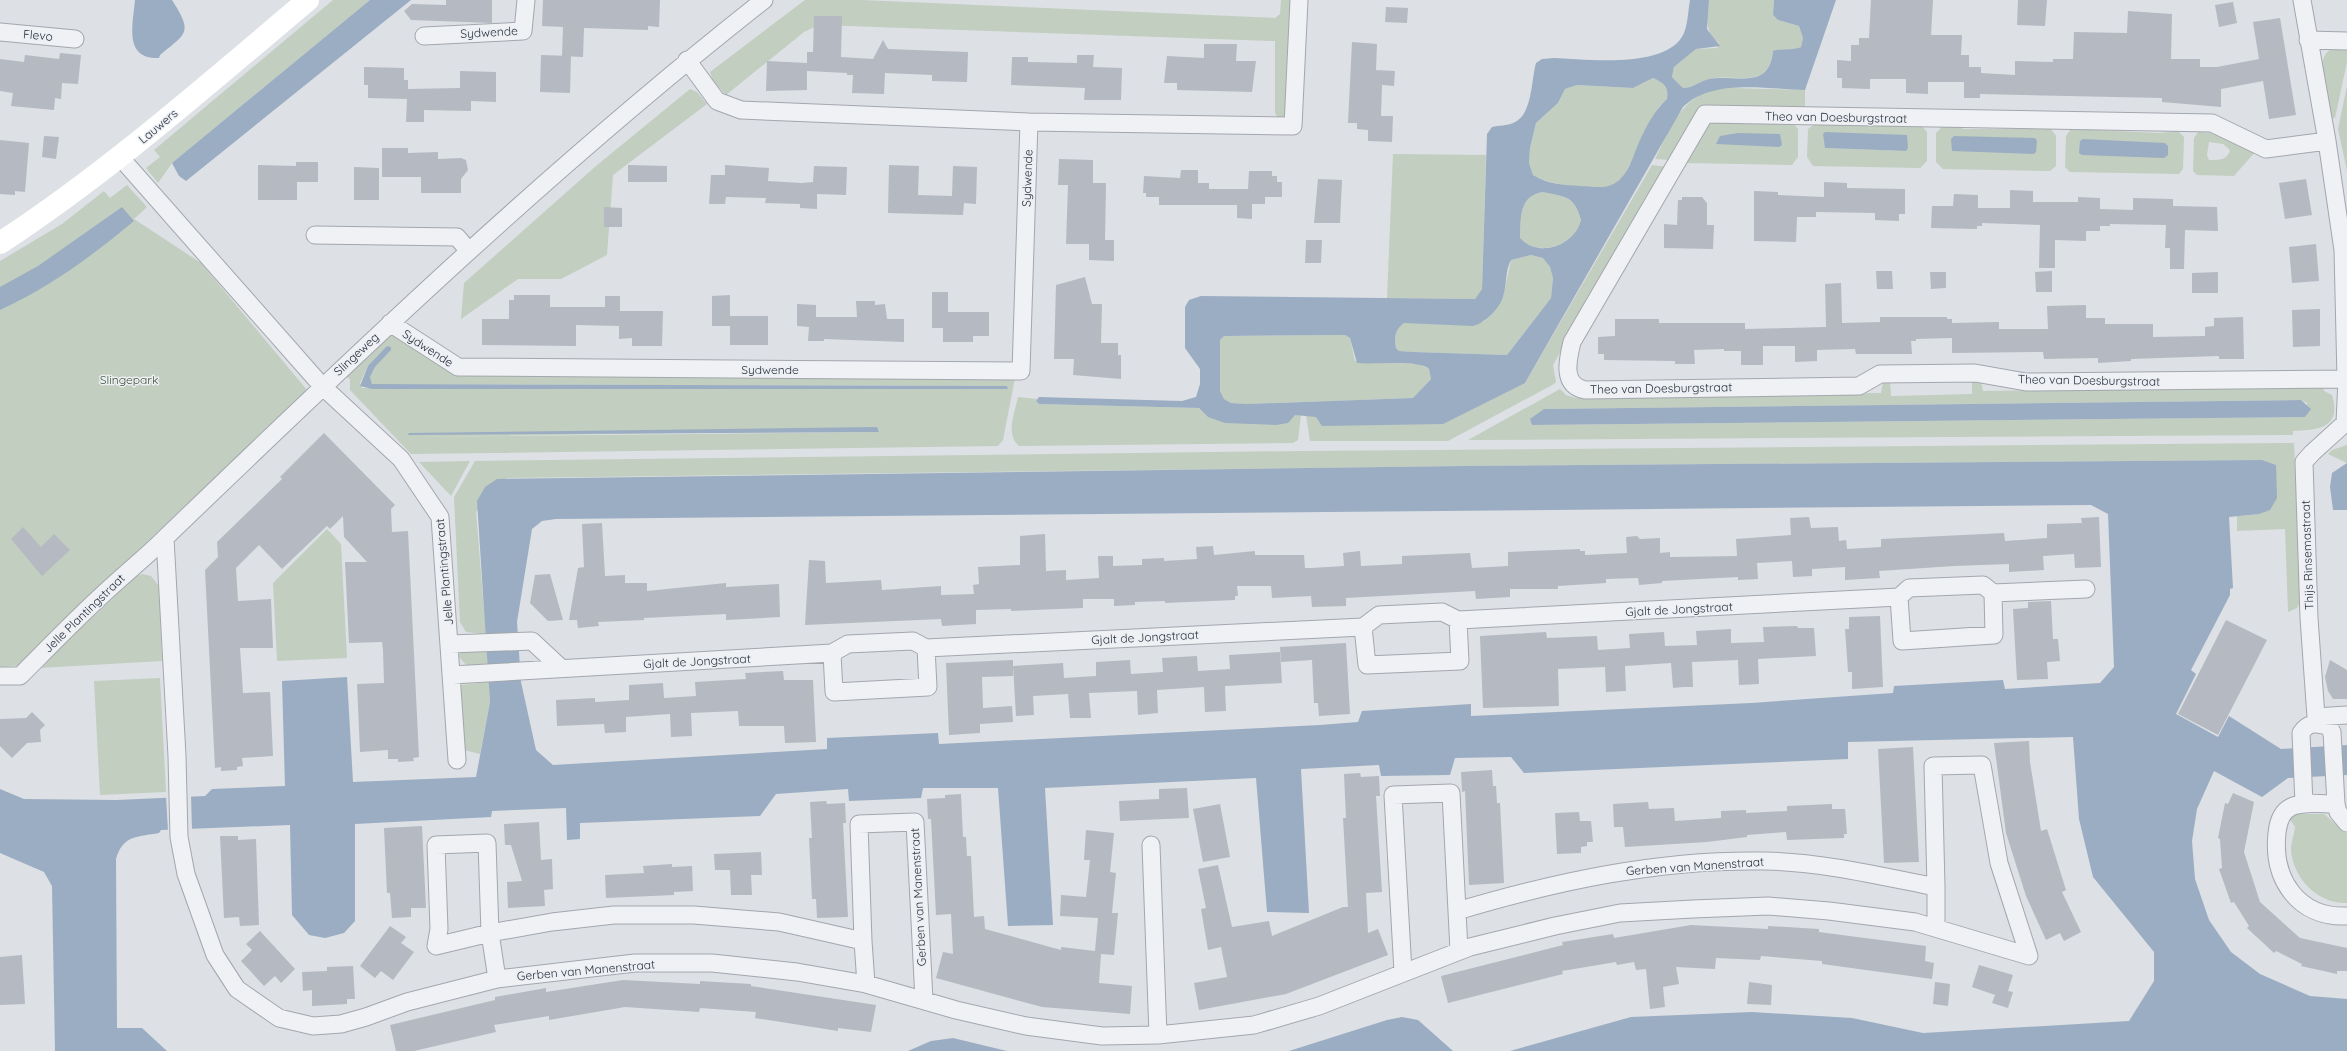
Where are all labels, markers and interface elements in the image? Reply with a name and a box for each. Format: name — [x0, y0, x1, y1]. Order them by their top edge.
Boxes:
street label: Sydwende — [460, 23, 518, 41]
street label: Flevo — [23, 26, 53, 44]
street label: Lauwers — [135, 105, 181, 147]
street label: Theo van Doesburgstraat — [1765, 108, 1907, 126]
street label: Sydwende — [1018, 149, 1036, 207]
street label: Sydwende — [400, 326, 456, 370]
street label: Slingeweg — [330, 329, 382, 379]
street label: Sydwende — [741, 362, 799, 377]
street label: Theo van Doesburgstraat — [2018, 371, 2160, 389]
park label: Slingepark — [100, 372, 158, 387]
street label: Theo van Doesburgstraat — [1590, 379, 1732, 397]
street label: Thijs Rinsemastraat — [2298, 500, 2316, 610]
street label: Jelle Plantingstraat — [432, 518, 456, 626]
street label: Jelle Plantingstraat — [40, 570, 128, 656]
street label: Gjalt de Jongstraat — [1625, 599, 1733, 619]
street label: Gjalt de Jongstraat — [1091, 627, 1199, 647]
street label: Gjalt de Jongstraat — [643, 651, 751, 671]
street label: Gerben van Manenstraat — [907, 827, 929, 967]
street label: Gerben van Manenstraat — [1625, 854, 1765, 878]
street label: Gerben van Manenstraat — [516, 956, 656, 984]

